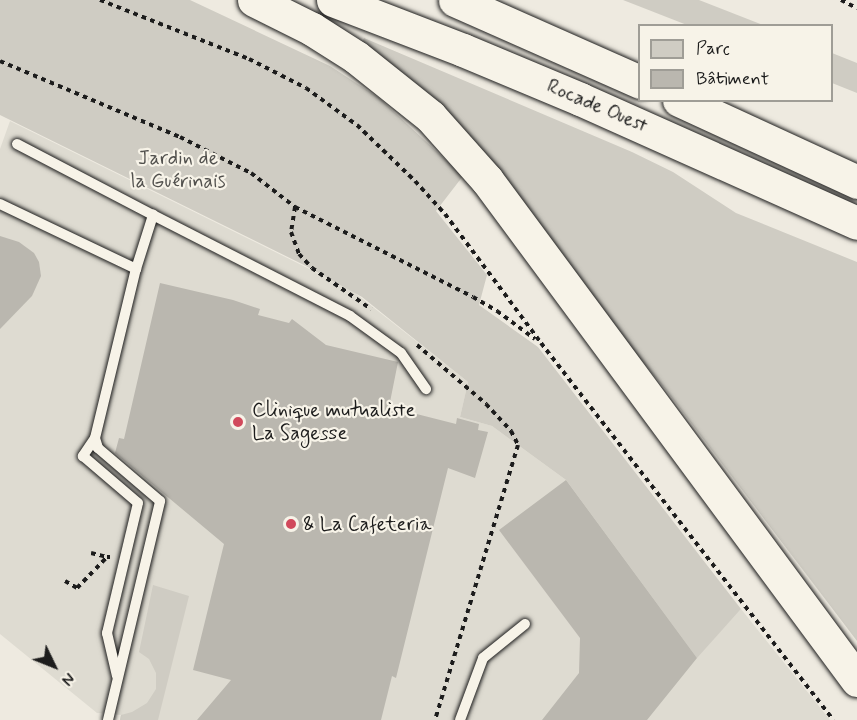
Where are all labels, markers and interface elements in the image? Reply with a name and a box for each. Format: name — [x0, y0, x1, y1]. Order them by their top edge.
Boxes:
legend — [638, 24, 833, 102]
text: Parc — [696, 37, 730, 61]
text: Bâtiment — [696, 67, 769, 91]
street label: Rocade Ouest — [543, 74, 651, 138]
park label: Jardin de la Guérinais — [129, 146, 227, 193]
place label: Clinique mutualiste La Sagesse — [252, 398, 415, 445]
marker: Clinique mutualiste La Sagesse — [229, 413, 247, 431]
place label: & La Cafeteria — [303, 512, 431, 536]
marker: & La Cafeteria — [284, 517, 298, 531]
north arrow — [24, 636, 84, 696]
text: N — [56, 668, 79, 690]

